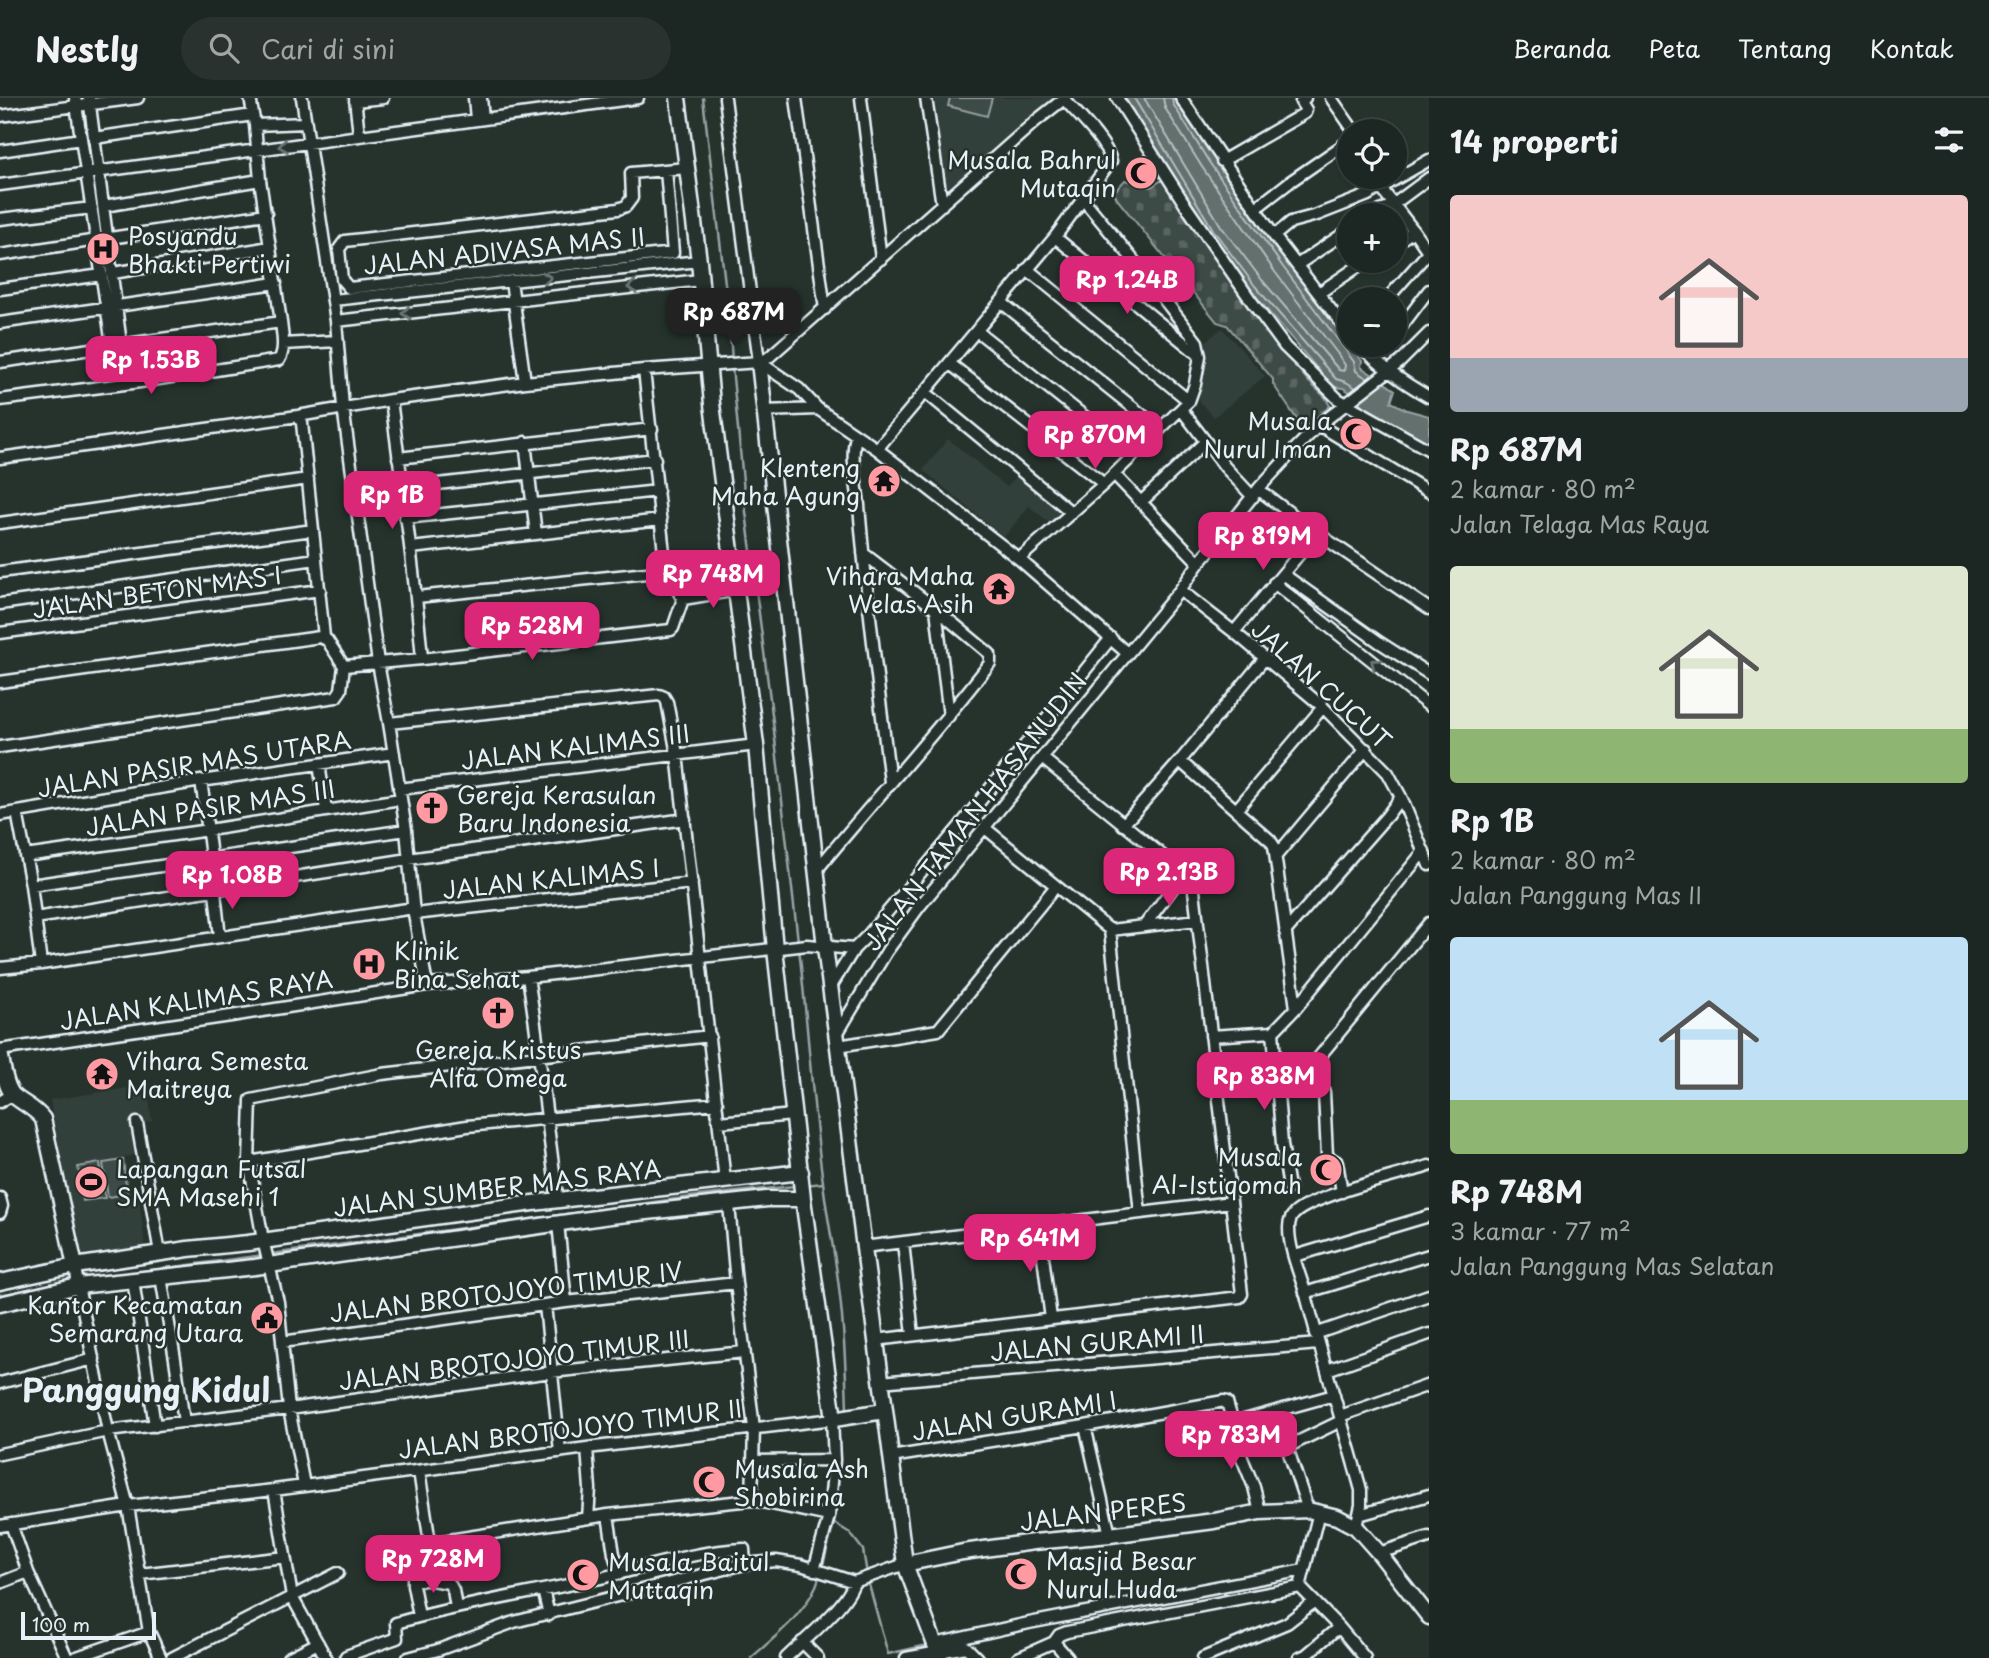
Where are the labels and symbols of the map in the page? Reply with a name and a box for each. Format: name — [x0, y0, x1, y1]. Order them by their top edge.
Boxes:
one-way arrow — [277, 138, 289, 153]
place label: Musala Bahrul Mutaqin — [947, 141, 1116, 205]
mosque icon: Musala Bahrul Mutaqin — [1122, 154, 1160, 192]
place label: Posyandu Bhakti Pertiwi — [128, 217, 291, 281]
street label: JALAN ADIVASA MAS II — [362, 217, 646, 283]
hospital icon: Posyandu Bhakti Pertiwi — [84, 230, 122, 268]
pin: Rp 1.24B — [1055, 256, 1199, 316]
one-way arrow — [541, 270, 552, 285]
one-way arrow — [627, 280, 638, 295]
pin: Rp 687M — [669, 288, 799, 348]
one-way arrow — [401, 305, 412, 320]
pin: Rp 1.53B — [79, 336, 223, 396]
place label: Musala Nurul Iman — [1203, 402, 1332, 466]
pin: Rp 870M — [1030, 412, 1160, 471]
mosque icon: Musala Nurul Iman — [1337, 415, 1375, 453]
place label: Klenteng Maha Agung — [711, 449, 860, 513]
temple icon: Klenteng Maha Agung — [865, 462, 903, 500]
pin: Rp 1B — [343, 472, 441, 531]
pin: Rp 819M — [1198, 512, 1328, 572]
pin: Rp 748M — [648, 550, 778, 610]
street label: JALAN BETON MAS I — [30, 556, 284, 626]
place label: Vihara Maha Welas Asih — [826, 557, 974, 621]
temple icon: Vihara Maha Welas Asih — [980, 570, 1018, 608]
pin: Rp 528M — [467, 602, 597, 662]
street label: JALAN CUCUT — [1244, 611, 1401, 757]
one-way arrow — [1371, 659, 1383, 672]
street label: JALAN TAMAN HASANUDIN — [854, 664, 1094, 958]
street label: JALAN KALIMAS III — [459, 714, 691, 778]
street label: JALAN PASIR MAS UTARA — [35, 720, 353, 806]
street label: JALAN PASIR MAS III — [83, 769, 337, 845]
place label: Gereja Kerasulan Baru Indonesia — [457, 776, 657, 840]
church icon: Gereja Kerasulan Baru Indonesia — [413, 789, 451, 827]
pin: Rp 2.13B — [1097, 848, 1241, 908]
street label: JALAN KALIMAS I — [441, 849, 661, 907]
pin: Rp 1.08B — [160, 852, 304, 911]
place label: Klinik Bina Sehat — [394, 932, 520, 996]
hospital icon: Klinik Bina Sehat — [350, 945, 388, 983]
street label: JALAN KALIMAS RAYA — [57, 960, 335, 1038]
church icon: Gereja Kristus Alfa Omega — [479, 994, 517, 1032]
place label: Gereja Kristus Alfa Omega — [415, 1031, 581, 1095]
place label: Vihara Semesta Maitreya — [126, 1042, 308, 1106]
pin: Rp 838M — [1199, 1052, 1329, 1112]
temple icon: Vihara Semesta Maitreya — [83, 1055, 121, 1093]
place label: Musala Al-Istiqomah — [1152, 1138, 1302, 1202]
street label: JALAN SUMBER MAS RAYA — [331, 1149, 663, 1225]
place label: Lapangan Futsal SMA Masehi 1 — [116, 1150, 306, 1214]
mosque icon: Musala Al-Istiqomah — [1307, 1151, 1345, 1189]
sports icon: Lapangan Futsal SMA Masehi 1 — [72, 1163, 110, 1201]
pin: Rp 641M — [965, 1214, 1095, 1274]
street label: JALAN BROTOJOYO TIMUR IV — [327, 1251, 685, 1331]
place label: Kantor Kecamatan Semarang Utara — [27, 1286, 243, 1350]
public building icon: Kantor Kecamatan Semarang Utara — [248, 1299, 286, 1337]
street label: JALAN GURAMI II — [989, 1315, 1205, 1369]
street label: JALAN BROTOJOYO TIMUR III — [336, 1320, 692, 1398]
district label: Panggung Kidul — [22, 1365, 270, 1413]
street label: JALAN GURAMI I — [909, 1381, 1119, 1449]
street label: JALAN BROTOJOYO TIMUR II — [396, 1389, 744, 1467]
pin: Rp 783M — [1166, 1412, 1296, 1471]
place label: Musala Ash Shobirina — [734, 1450, 869, 1514]
mosque icon: Musala Ash Shobirina — [690, 1463, 728, 1501]
street label: JALAN PERES — [1018, 1483, 1188, 1539]
pin: Rp 728M — [368, 1536, 498, 1595]
place label: Masjid Besar Nurul Huda — [1046, 1542, 1196, 1606]
place label: Musala Baitul Muttaqin — [608, 1543, 769, 1607]
mosque icon: Masjid Besar Nurul Huda — [1002, 1555, 1040, 1593]
mosque icon: Musala Baitul Muttaqin — [564, 1556, 602, 1594]
scale bar — [21, 1609, 156, 1641]

